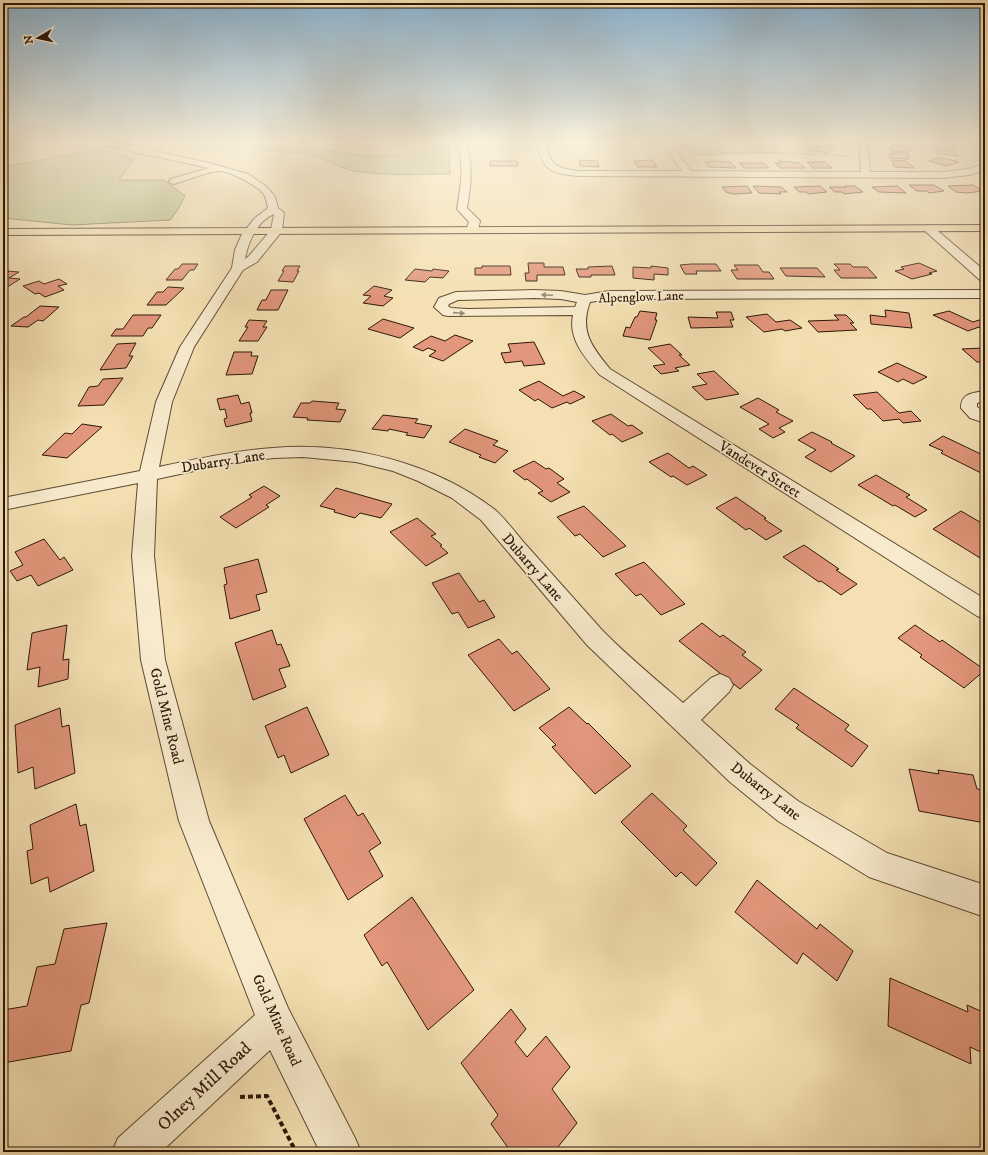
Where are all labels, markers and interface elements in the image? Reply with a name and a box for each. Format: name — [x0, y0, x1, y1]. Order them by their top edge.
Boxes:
north arrow — [18, 18, 58, 58]
text: N — [21, 34, 37, 45]
street label: Alpenglow Lane — [598, 288, 684, 306]
one-way arrow — [541, 291, 553, 298]
one-way arrow — [453, 309, 466, 316]
street label: Vandever Street — [714, 436, 805, 502]
street label: Dubarry Lane — [180, 446, 266, 477]
street label: Dubarry Lane — [498, 529, 568, 605]
street label: Gold Mine Road — [145, 666, 188, 767]
street label: Dubarry Lane — [727, 758, 805, 825]
street label: Gold Mine Road — [248, 971, 306, 1070]
street label: Olney Mill Road — [153, 1038, 256, 1136]

